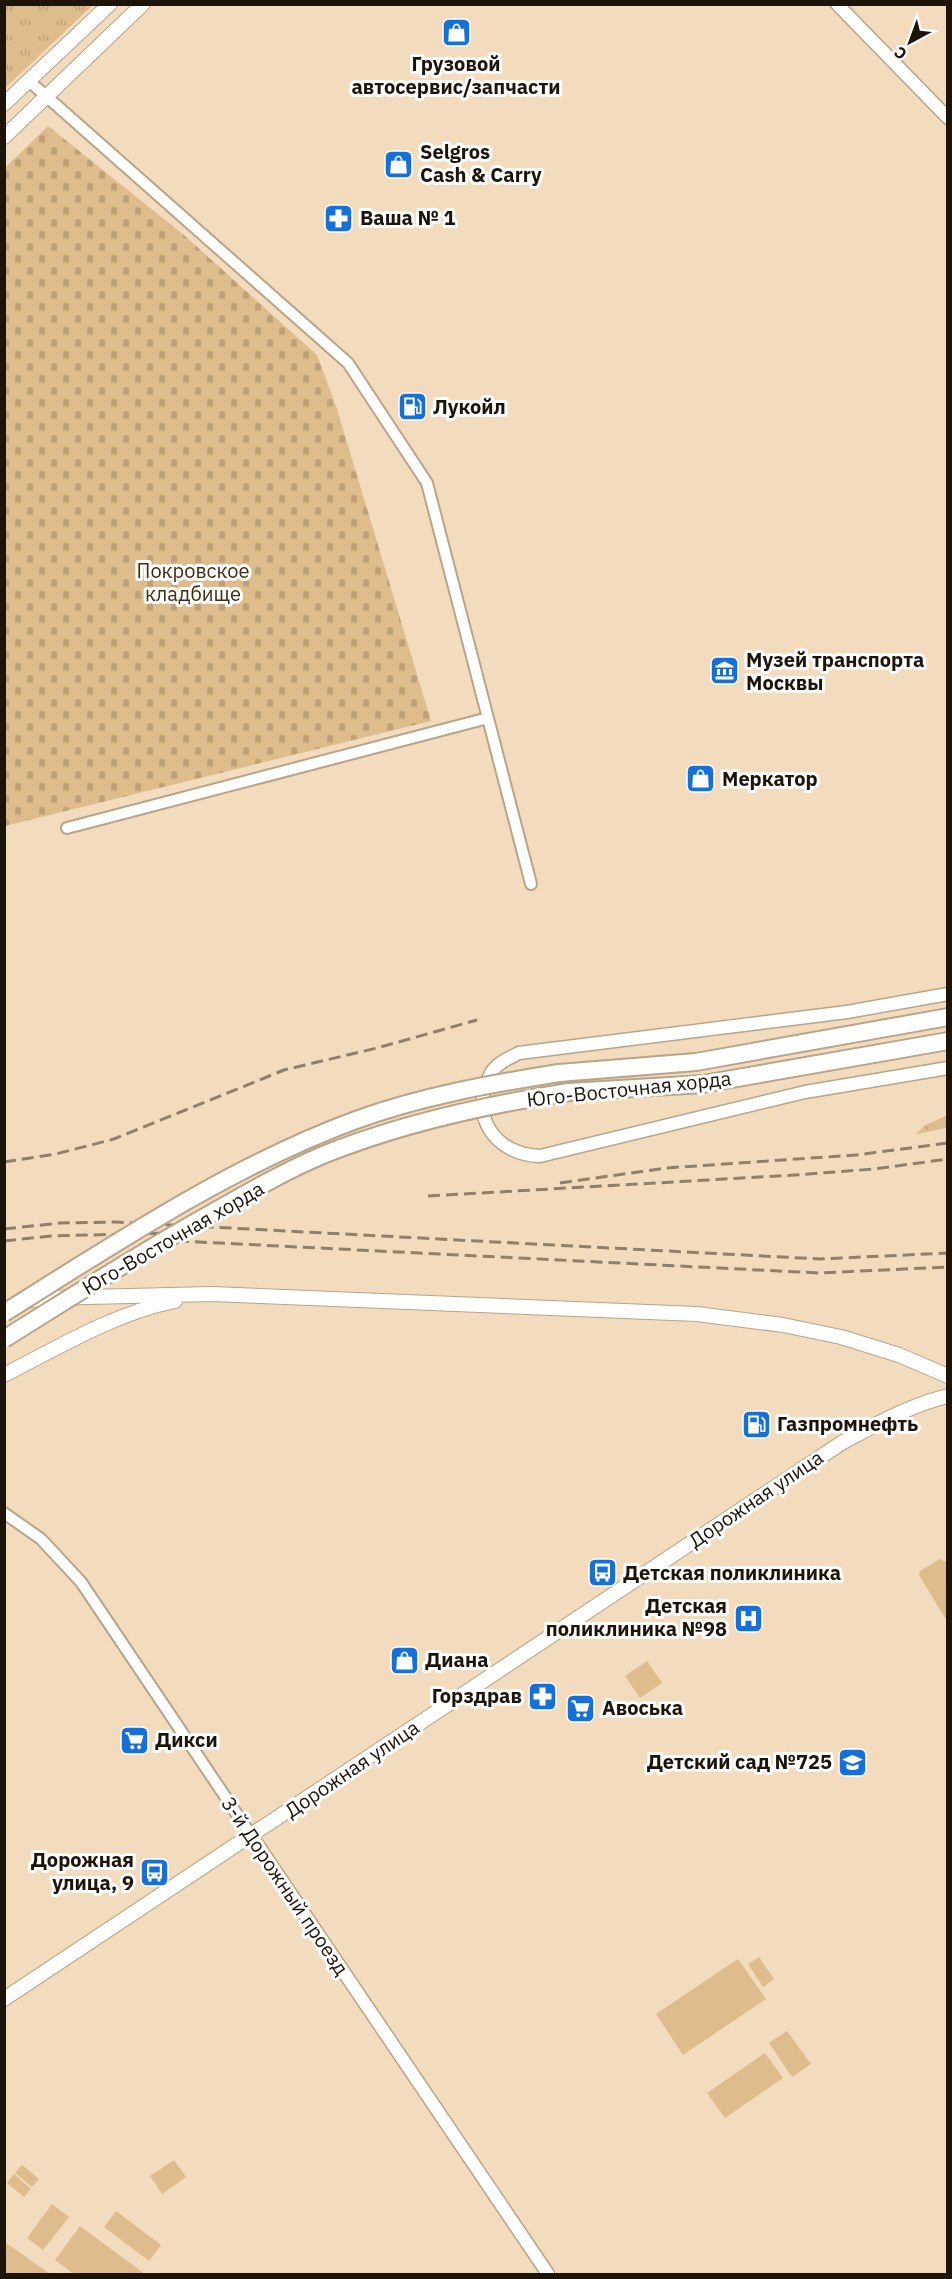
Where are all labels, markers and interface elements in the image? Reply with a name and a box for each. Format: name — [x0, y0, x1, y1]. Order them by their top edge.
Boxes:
north arrow — [880, 12, 940, 72]
shop icon: Грузовой автосервис/запчасти — [440, 17, 472, 49]
text: С — [890, 42, 911, 64]
place label: Грузовой автосервис/запчасти — [351, 50, 561, 100]
place label: Selgros Cash & Carry — [420, 138, 542, 188]
shop icon: Selgros Cash & Carry — [383, 148, 415, 180]
pharmacy icon: Ваша № 1 — [323, 202, 355, 234]
place label: Ваша № 1 — [360, 204, 456, 231]
fuel station icon: Лукойл — [396, 391, 428, 423]
place label: Лукойл — [433, 393, 506, 420]
park label: Покровское кладбище — [137, 557, 249, 607]
place label: Музей транспорта Москвы — [746, 646, 924, 696]
museum icon: Музей транспорта Москвы — [709, 655, 741, 687]
shop icon: Меркатор — [685, 763, 717, 795]
place label: Меркатор — [722, 765, 818, 792]
street label: Юго-Восточная хорда — [525, 1064, 733, 1113]
street label: Юго-Восточная хорда — [77, 1174, 269, 1301]
fuel station icon: Газпромнефть — [740, 1408, 772, 1440]
place label: Газпромнефть — [777, 1410, 918, 1437]
street label: Дорожная улица — [683, 1443, 829, 1554]
bus stop icon: Детская поликлиника — [586, 1557, 618, 1589]
place label: Детская поликлиника — [623, 1559, 841, 1586]
place label: Детская поликлиника №98 — [546, 1592, 727, 1642]
hospital icon: Детская поликлиника №98 — [732, 1602, 764, 1634]
shop icon: Диана — [388, 1644, 420, 1676]
place label: Диана — [425, 1646, 489, 1673]
pharmacy icon: Горздрав — [527, 1680, 559, 1712]
place label: Горздрав — [432, 1682, 522, 1709]
supermarket icon: Авоська — [565, 1692, 597, 1724]
place label: Авоська — [602, 1694, 683, 1721]
street label: Дорожная улица — [279, 1713, 425, 1824]
supermarket icon: Дикси — [118, 1724, 150, 1756]
place label: Дикси — [155, 1726, 218, 1753]
school or university icon: Детский сад №725 — [837, 1746, 869, 1778]
place label: Детский сад №725 — [647, 1748, 832, 1775]
street label: 3-й Дорожный проезд — [216, 1791, 355, 1980]
place label: Дорожная улица, 9 — [31, 1846, 134, 1896]
bus stop icon: Дорожная улица, 9 — [139, 1856, 171, 1888]

